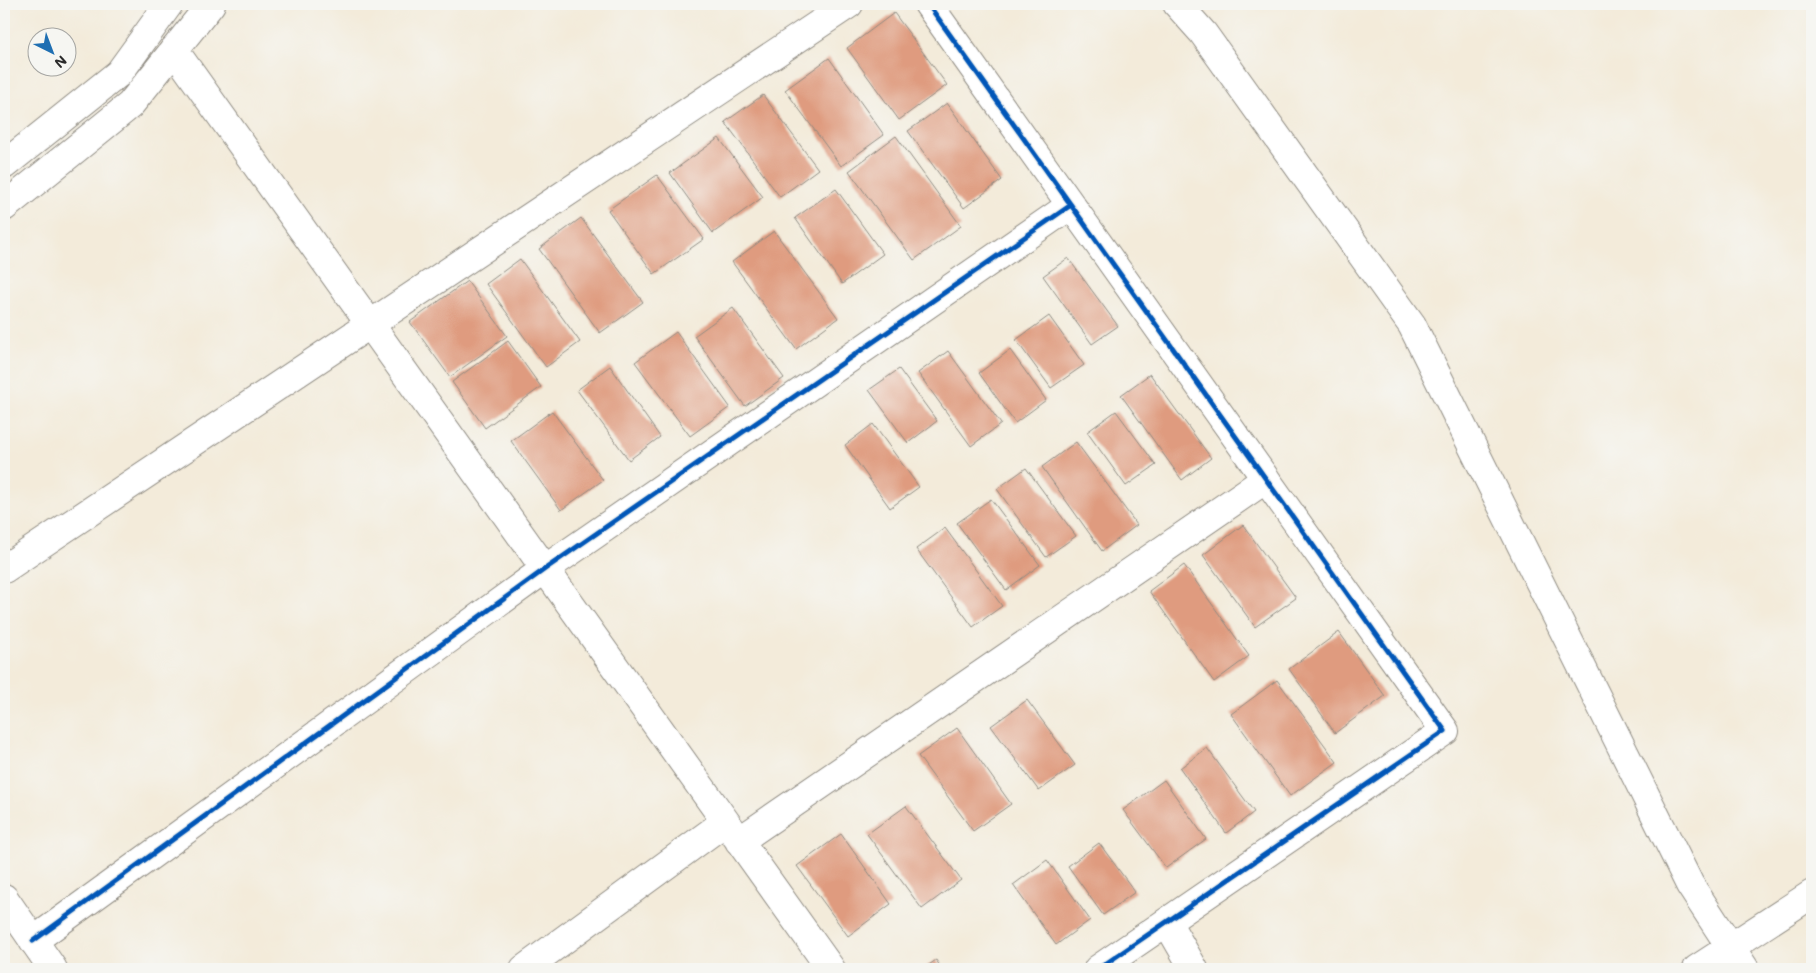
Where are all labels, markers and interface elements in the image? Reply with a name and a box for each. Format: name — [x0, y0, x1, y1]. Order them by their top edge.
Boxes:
north arrow — [28, 28, 78, 78]
text: N — [51, 51, 71, 73]

